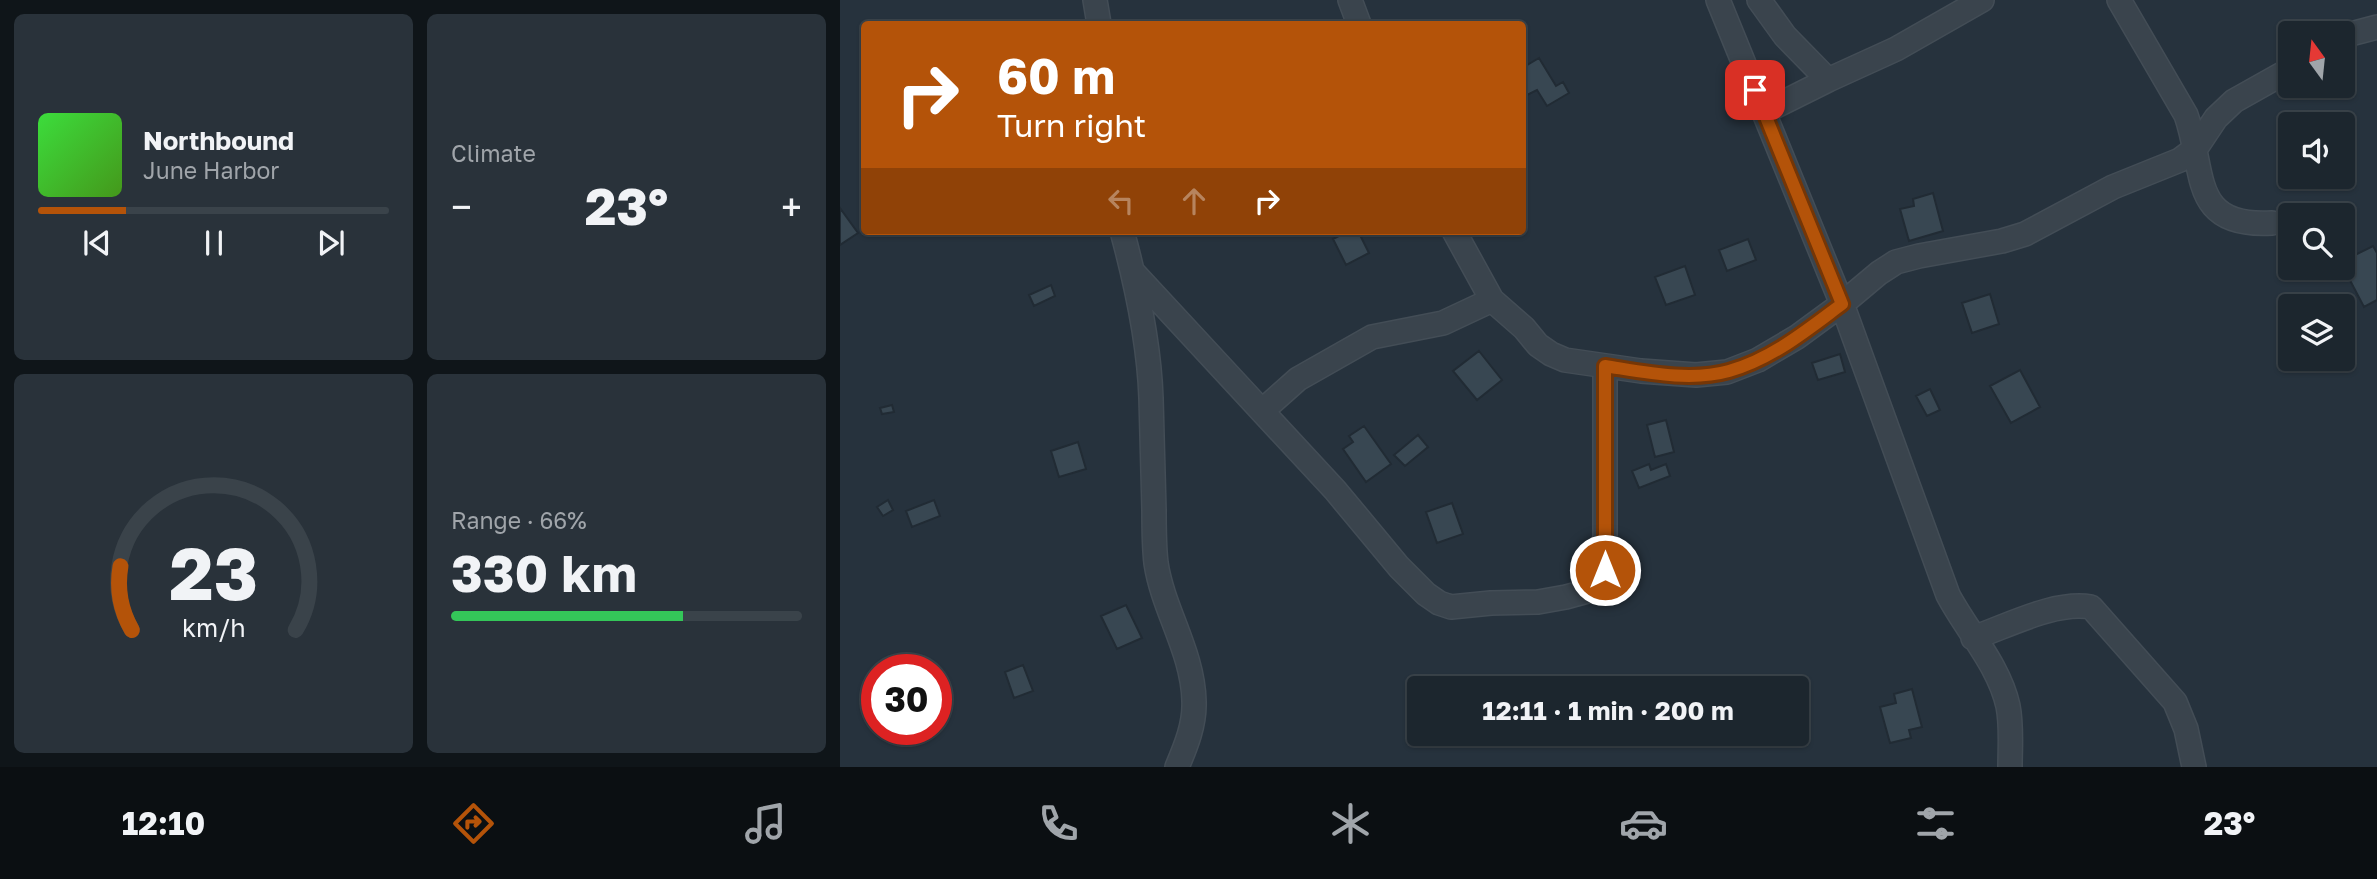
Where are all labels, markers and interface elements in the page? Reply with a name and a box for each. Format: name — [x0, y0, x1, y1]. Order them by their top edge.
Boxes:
north arrow — [2278, 21, 2356, 98]
map controls — [2278, 21, 2355, 371]
text: 60 m — [997, 46, 1115, 105]
icon: right — [882, 49, 973, 140]
pin — [1725, 60, 1785, 120]
icon: arrive — [1736, 71, 1774, 109]
text: Turn right — [997, 106, 1146, 144]
button: sound — [2278, 112, 2355, 189]
text: Northbound — [143, 125, 294, 156]
text: Climate — [451, 139, 536, 167]
text: June Harbor — [143, 156, 279, 184]
text: 23° — [585, 174, 668, 236]
icon: left — [1102, 182, 1140, 220]
icon: ahead — [1175, 182, 1213, 220]
icon: right — [1248, 182, 1286, 220]
text: − — [451, 184, 472, 229]
text: + — [781, 184, 802, 229]
button: search — [2278, 203, 2355, 280]
icon: previous — [78, 224, 116, 262]
icon: pause — [195, 224, 233, 262]
icon: next — [312, 224, 350, 262]
button: layers — [2278, 294, 2355, 371]
text: Range · 66% — [451, 506, 587, 534]
text: 23 — [169, 529, 258, 616]
position arrow — [1568, 533, 1642, 607]
text: 330 km — [451, 541, 637, 603]
text: km/h — [182, 611, 245, 642]
speed limit sign: 30 — [861, 654, 952, 745]
text: 12:11 · 1 min · 200 m — [1482, 695, 1734, 726]
icon: directions — [449, 799, 498, 848]
icon: music — [741, 799, 790, 848]
icon: phone — [1034, 799, 1083, 848]
icon: climate — [1326, 799, 1375, 848]
icon: car — [1619, 799, 1668, 848]
icon: filters — [1911, 799, 1960, 848]
text: 12:10 — [122, 804, 205, 842]
text: 23° — [2204, 804, 2255, 842]

